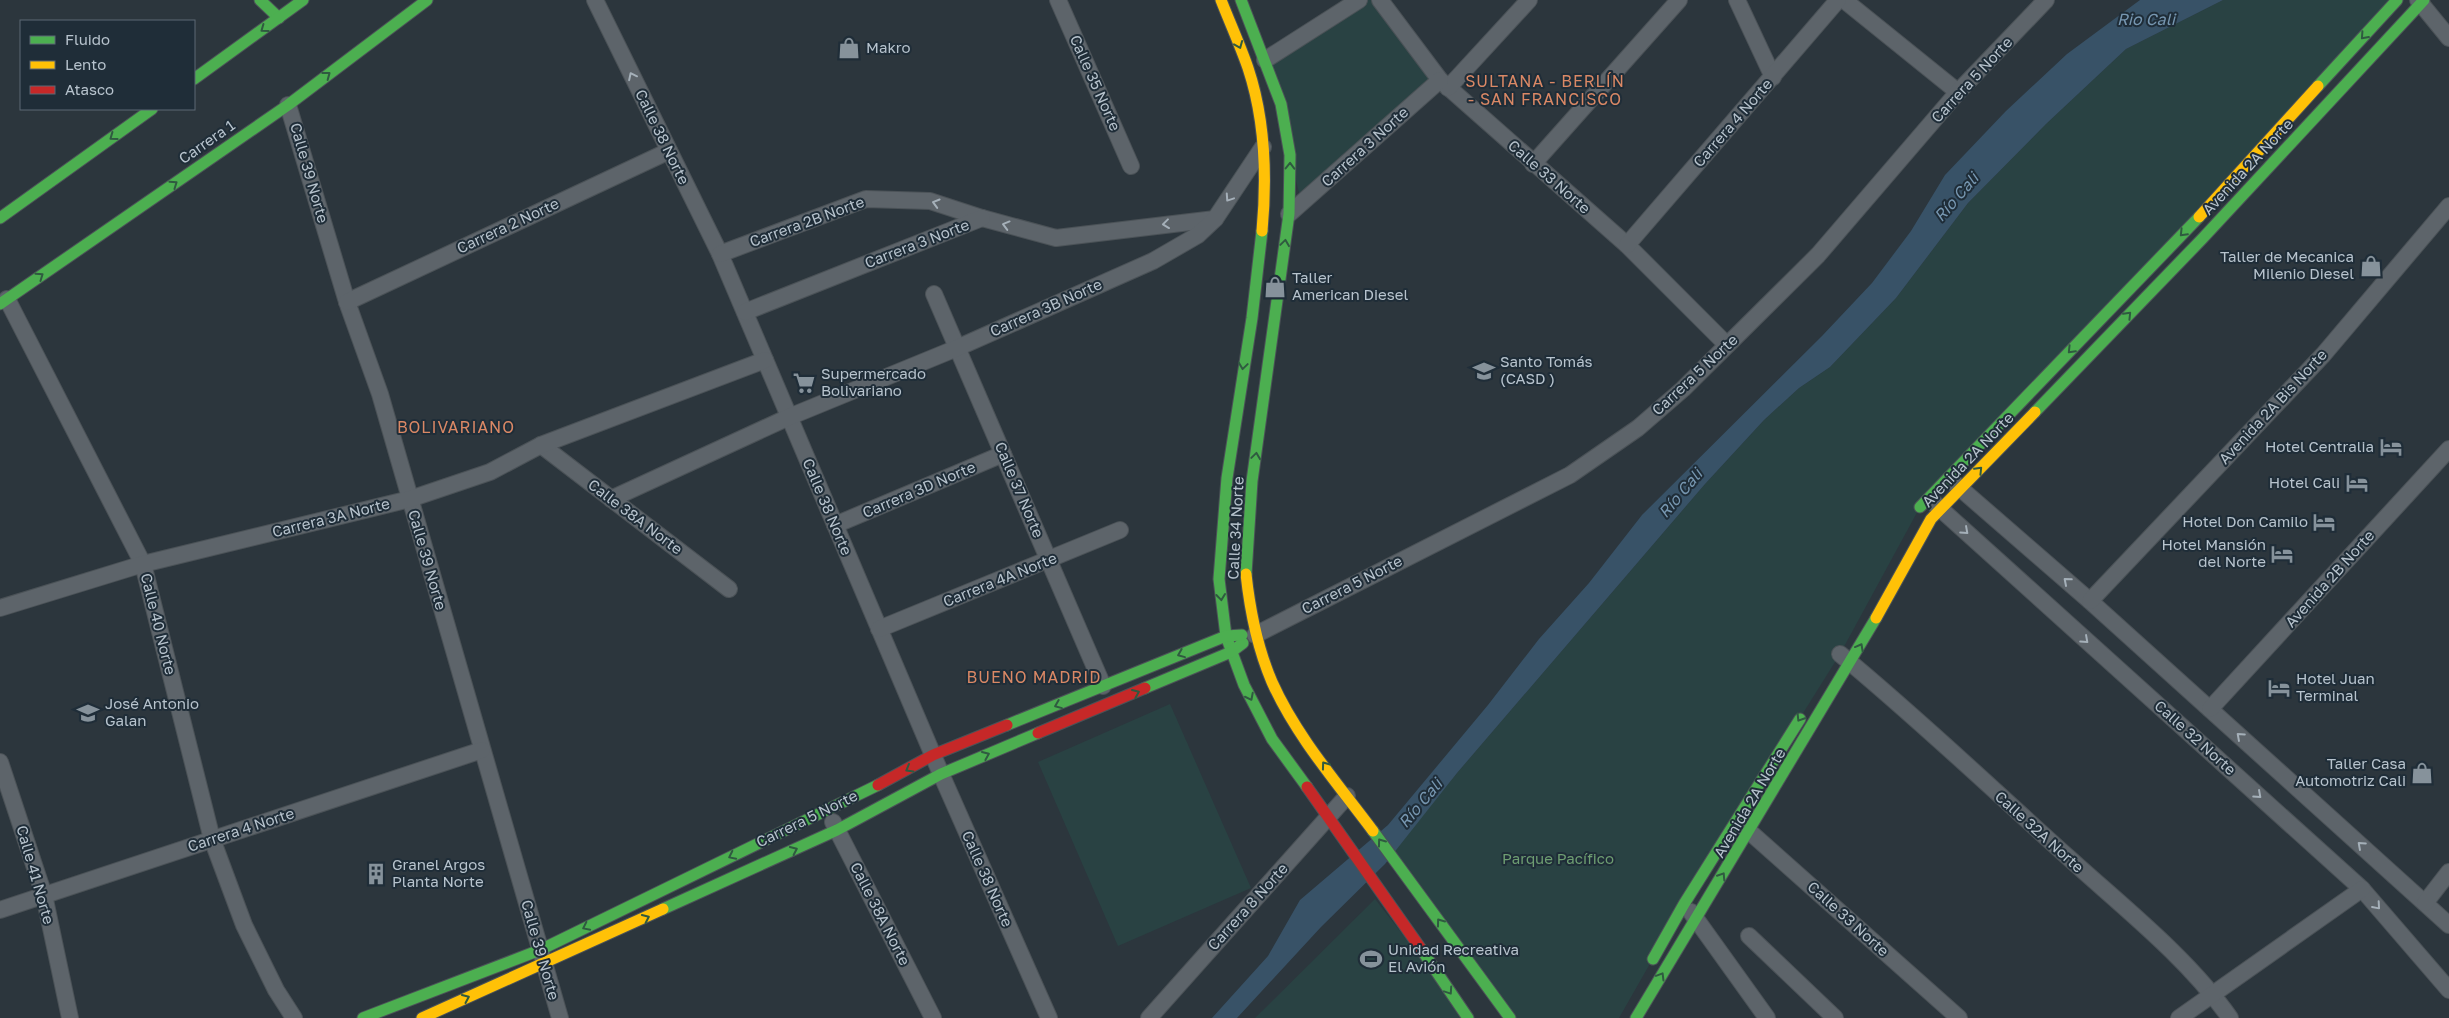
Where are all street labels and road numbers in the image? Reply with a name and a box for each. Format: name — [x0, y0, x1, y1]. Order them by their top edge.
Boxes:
street label: Calle 35 Norte — [1067, 32, 1125, 134]
street label: Carrera 5 Norte — [1927, 33, 2016, 126]
street label: Carrera 4 Norte — [1689, 74, 1776, 170]
street label: Calle 38 Norte — [632, 86, 694, 187]
street label: Carrera 3 Norte — [1317, 102, 1412, 190]
street label: Avenida 2A Norte — [2198, 114, 2296, 218]
street label: Carrera 1 — [175, 115, 238, 167]
street label: Calle 39 Norte — [287, 121, 333, 225]
street label: Calle 33 Norte — [1505, 136, 1595, 217]
street label: Carrera 2B Norte — [747, 192, 867, 250]
street label: Carrera 2 Norte — [454, 193, 562, 257]
street label: Carrera 3 Norte — [862, 215, 972, 271]
street label: Carrera 3B Norte — [987, 274, 1105, 340]
street label: Carrera 5 Norte — [1648, 330, 1741, 419]
street label: Avenida 2A Bis Norte — [2214, 345, 2330, 467]
street label: Avenida 2A Norte — [1918, 408, 2017, 510]
street label: Calle 37 Norte — [992, 439, 1048, 540]
street label: Calle 38 Norte — [799, 455, 857, 558]
street label: Carrera 3D Norte — [859, 457, 978, 521]
street label: Calle 38A Norte — [585, 475, 687, 558]
street label: Calle 34 Norte — [1223, 476, 1247, 580]
street label: Carrera 3A Norte — [270, 494, 392, 540]
street label: Calle 39 Norte — [405, 508, 451, 612]
street label: Avenida 2B Norte — [2281, 526, 2378, 631]
street label: Carrera 4A Norte — [940, 548, 1059, 610]
street label: Carrera 5 Norte — [1298, 551, 1405, 617]
street label: Calle 40 Norte — [138, 571, 180, 677]
street label: Calle 32 Norte — [2151, 696, 2240, 779]
street label: Avenida 2A Norte — [1709, 744, 1789, 860]
street label: Carrera 5 Norte — [753, 786, 860, 850]
street label: Calle 32A Norte — [1992, 787, 2088, 876]
street label: Carrera 4 Norte — [185, 803, 297, 855]
street label: Calle 41 Norte — [13, 823, 59, 927]
street label: Calle 38 Norte — [959, 828, 1017, 930]
street label: Calle 38A Norte — [847, 859, 915, 968]
street label: Carrera 8 Norte — [1203, 859, 1291, 954]
street label: Calle 33 Norte — [1804, 877, 1893, 960]
street label: Calle 39 Norte — [518, 898, 564, 1002]

